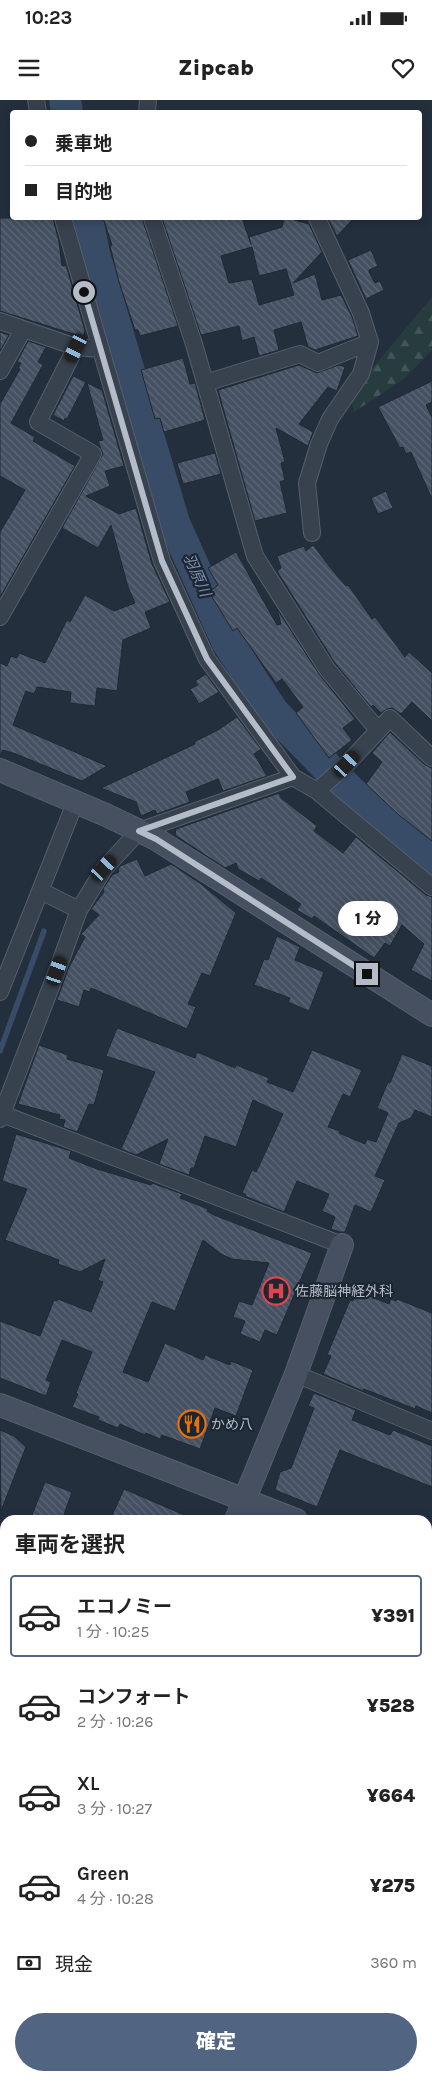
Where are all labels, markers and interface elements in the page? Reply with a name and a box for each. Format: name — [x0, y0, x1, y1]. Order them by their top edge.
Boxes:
text: 10:23 — [25, 7, 72, 29]
icon: menu — [15, 54, 43, 82]
icon: heart — [389, 54, 417, 82]
text: Zipcab — [178, 55, 254, 81]
text: 乗車地 — [55, 133, 112, 155]
text: 目的地 — [55, 181, 112, 203]
route start — [73, 281, 95, 303]
car — [62, 331, 89, 365]
water label: 羽原川 — [180, 551, 215, 601]
car — [331, 748, 362, 780]
car — [88, 852, 119, 884]
callout: 1 分 — [337, 902, 397, 936]
text: 1 分 — [355, 909, 381, 928]
car — [45, 954, 68, 988]
route end — [356, 963, 378, 985]
hospital icon: 佐藤脳神経外科 — [261, 1276, 291, 1306]
place label: 佐藤脳神経外科 — [295, 1283, 393, 1300]
restaurant icon: かめ八 — [177, 1409, 207, 1439]
place label: かめ八 — [211, 1416, 253, 1433]
text: 車両を選択 — [15, 1532, 125, 1558]
icon: car — [17, 1594, 62, 1639]
text: エコノミー — [77, 1596, 172, 1618]
text: ¥391 — [371, 1605, 415, 1627]
text: 1 分 · 10:25 — [77, 1622, 149, 1641]
icon: car — [17, 1684, 62, 1729]
text: コンフォート — [77, 1686, 190, 1708]
text: ¥528 — [367, 1695, 415, 1717]
text: 2 分 · 10:26 — [77, 1712, 153, 1731]
text: XL — [77, 1773, 99, 1795]
icon: car — [17, 1774, 62, 1819]
text: ¥664 — [367, 1785, 415, 1807]
text: 3 分 · 10:27 — [77, 1799, 152, 1818]
text: Green — [77, 1863, 129, 1885]
icon: car — [17, 1864, 62, 1909]
text: ¥275 — [370, 1875, 415, 1897]
text: 4 分 · 10:28 — [77, 1889, 154, 1908]
icon: cash — [15, 1949, 43, 1977]
text: 360 m — [370, 1953, 417, 1972]
text: 現金 — [55, 1954, 93, 1976]
button: 確定 — [15, 2013, 417, 2071]

